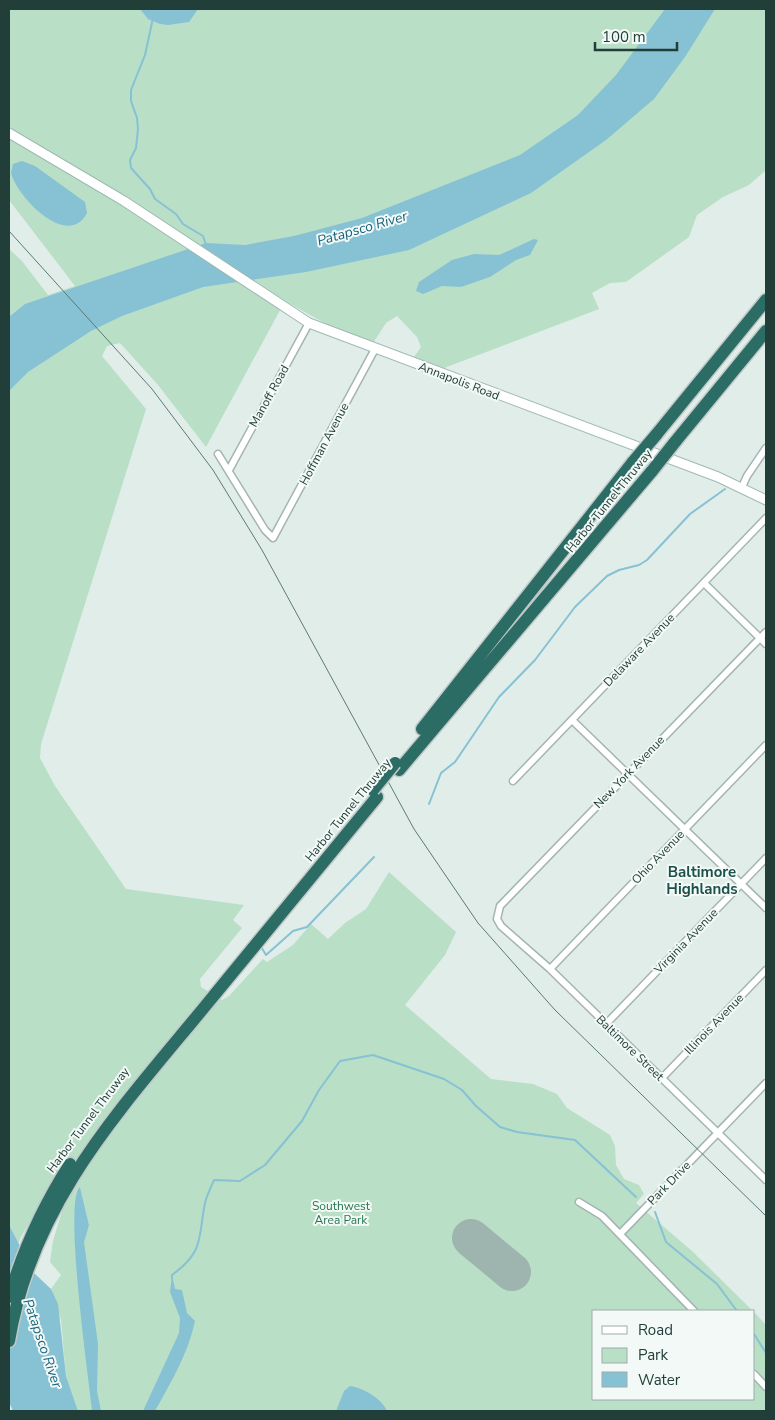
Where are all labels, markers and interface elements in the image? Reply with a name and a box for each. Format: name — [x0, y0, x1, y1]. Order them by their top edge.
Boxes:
scale bar — [595, 20, 678, 52]
text: 100 m — [602, 27, 646, 47]
water label: Patapsco River — [315, 206, 410, 250]
street label: Annapolis Road — [416, 358, 502, 404]
street label: Manoff Road — [245, 362, 293, 430]
street label: Hoffman Avenue — [296, 400, 352, 488]
street label: Harbor Tunnel Thruway — [562, 446, 656, 556]
street label: Delaware Avenue — [600, 610, 678, 690]
street label: New York Avenue — [590, 732, 668, 812]
street label: Harbor Tunnel Thruway — [301, 755, 395, 865]
street label: Ohio Avenue — [628, 826, 688, 888]
district label: Baltimore Highlands — [666, 862, 738, 899]
street label: Virginia Avenue — [650, 905, 721, 978]
street label: Illinois Avenue — [681, 990, 747, 1058]
street label: Baltimore Street — [593, 1012, 668, 1085]
street label: Harbor Tunnel Thruway — [43, 1063, 133, 1176]
street label: Park Drive — [644, 1157, 694, 1209]
park label: Southwest Area Park — [312, 1198, 371, 1228]
water label: Patapsco River — [18, 1296, 67, 1391]
legend — [592, 1310, 755, 1400]
text: Road — [638, 1320, 673, 1340]
text: Park — [638, 1345, 668, 1365]
text: Water — [638, 1370, 681, 1390]

